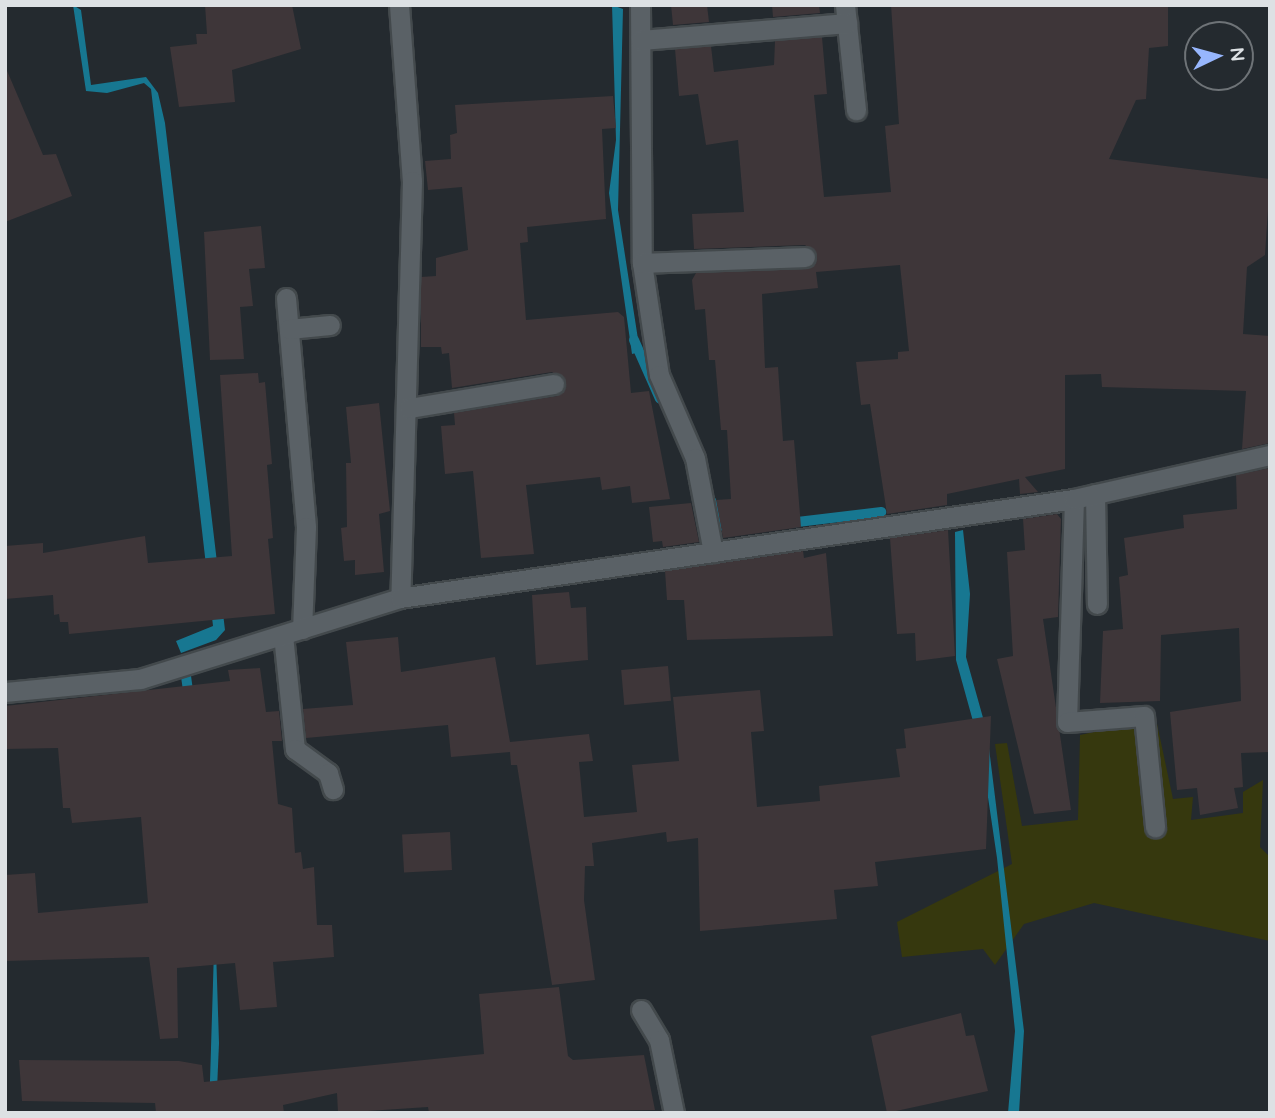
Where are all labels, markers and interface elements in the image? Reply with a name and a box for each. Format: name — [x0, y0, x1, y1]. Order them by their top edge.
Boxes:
north arrow — [1184, 21, 1254, 91]
text: N — [1225, 46, 1250, 62]

